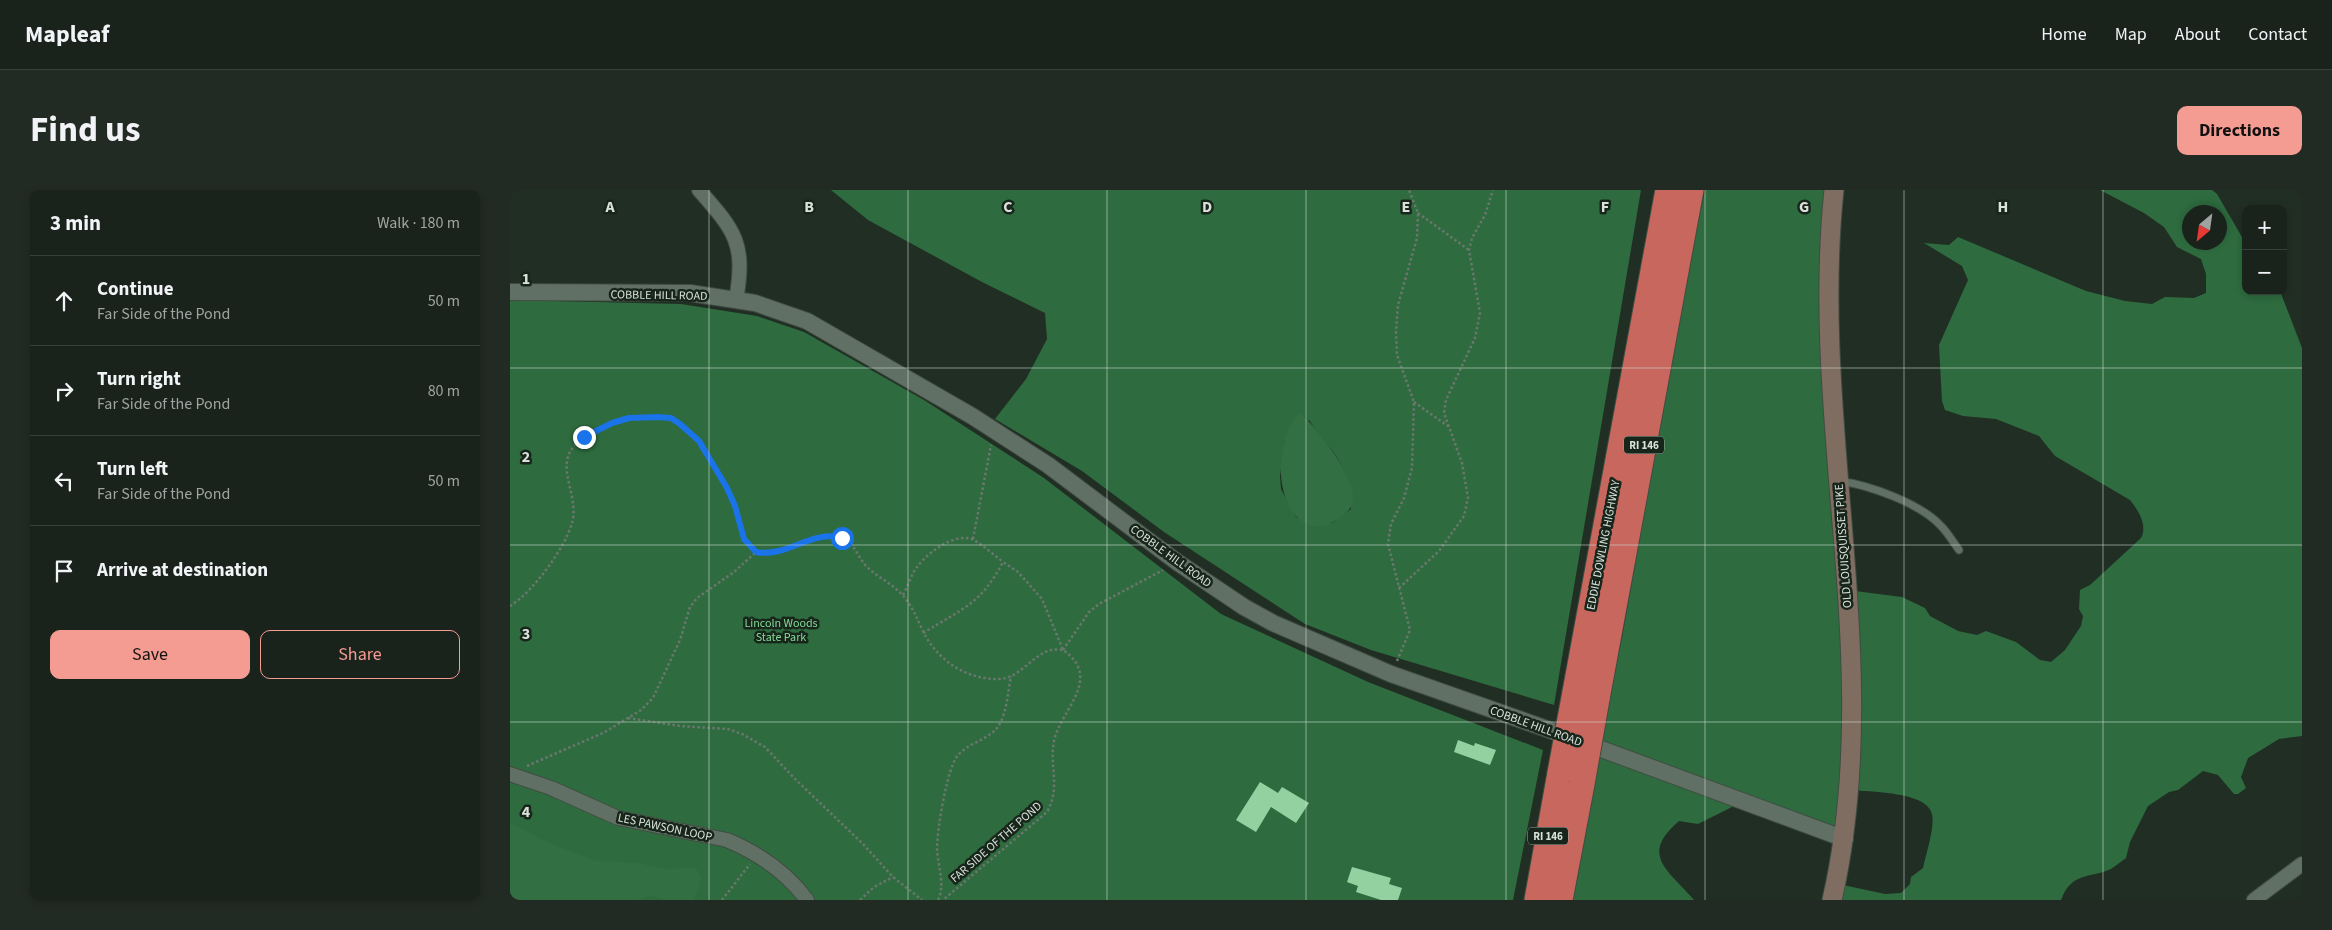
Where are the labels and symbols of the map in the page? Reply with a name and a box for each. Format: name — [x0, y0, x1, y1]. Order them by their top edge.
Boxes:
text: A — [604, 196, 615, 218]
text: B — [804, 196, 814, 218]
text: C — [1003, 196, 1013, 218]
text: D — [1202, 196, 1212, 218]
text: E — [1402, 196, 1410, 218]
text: F — [1601, 196, 1609, 218]
text: G — [1799, 196, 1809, 218]
text: H — [1998, 196, 2008, 218]
north arrow — [2182, 205, 2227, 250]
text: 1 — [522, 268, 530, 290]
street label: COBBLE HILL ROAD — [610, 286, 708, 305]
route end — [573, 426, 596, 449]
road number: RI 146 — [1624, 436, 1664, 454]
text: 2 — [522, 446, 530, 468]
street label: EDDIE DOWLING HIGHWAY — [1583, 478, 1624, 611]
street label: OLD LOUISQUISSET PIKE — [1831, 483, 1856, 609]
street label: COBBLE HILL ROAD — [1127, 521, 1215, 592]
route start — [831, 527, 854, 550]
park label: Lincoln Woods State Park — [744, 615, 818, 646]
text: 3 — [522, 623, 530, 645]
street label: COBBLE HILL ROAD — [1487, 702, 1584, 751]
street label: FAR SIDE OF THE POND — [947, 798, 1046, 887]
text: 4 — [522, 801, 531, 823]
street label: LES PAWSON LOOP — [616, 809, 714, 846]
road number: RI 146 — [1528, 827, 1568, 844]

